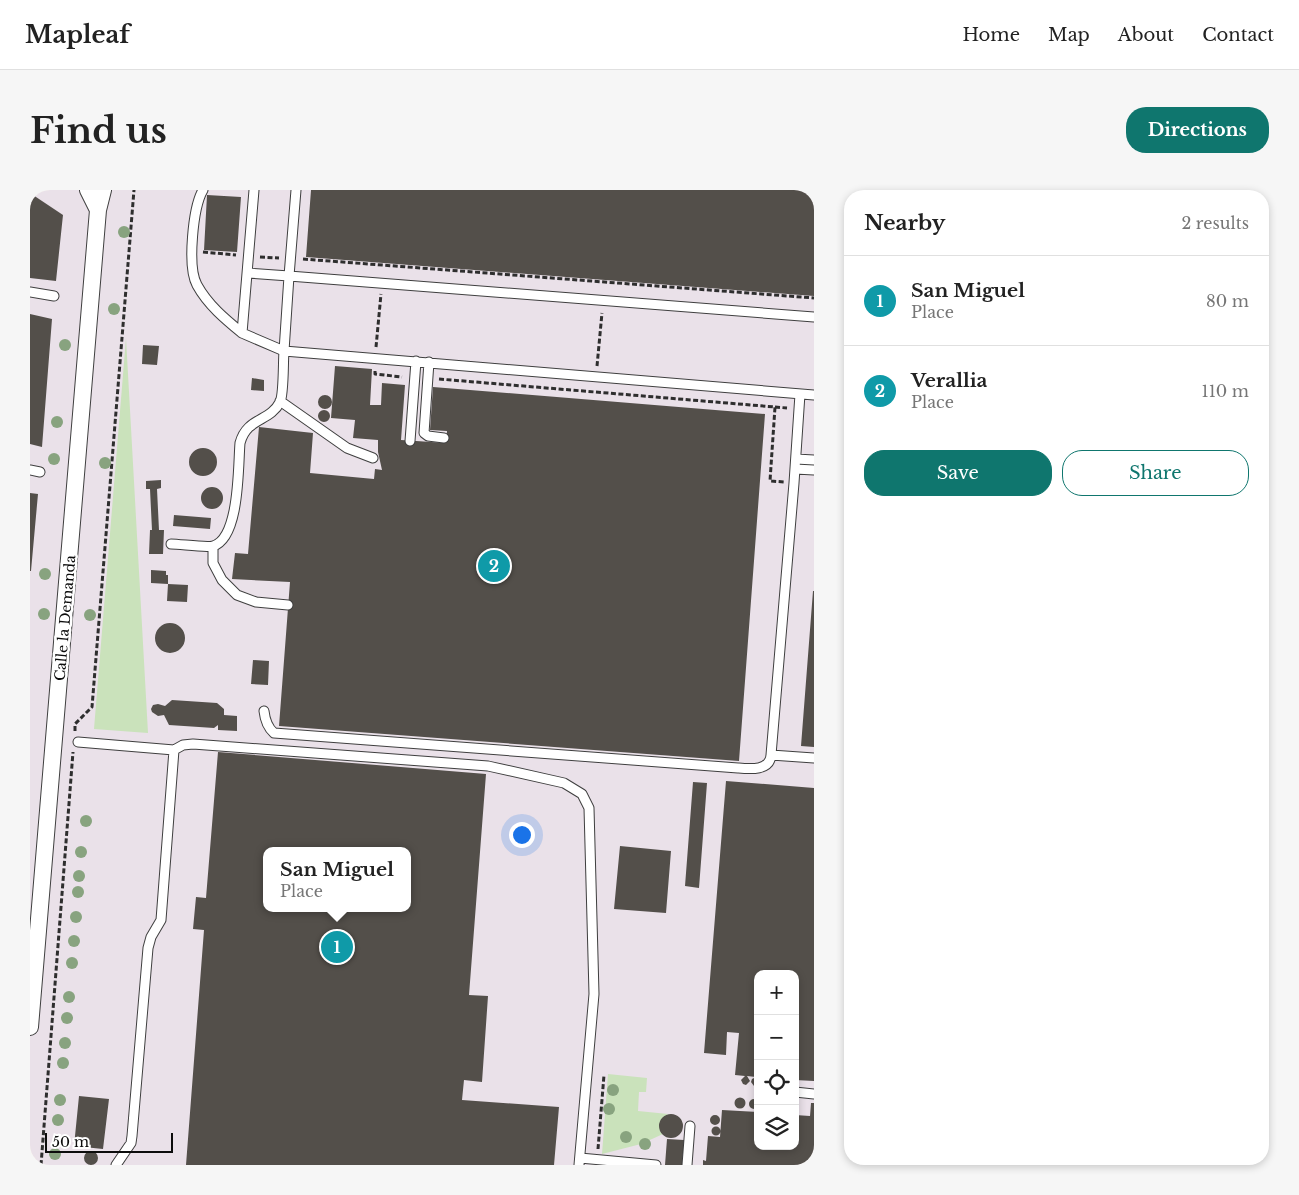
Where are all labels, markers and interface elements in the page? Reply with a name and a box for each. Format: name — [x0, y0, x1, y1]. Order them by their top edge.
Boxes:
text: Mapleaf — [25, 20, 130, 49]
text: Home — [962, 24, 1020, 46]
text: Map — [1048, 24, 1090, 46]
text: About — [1118, 24, 1174, 46]
text: Contact — [1202, 24, 1274, 46]
button: Directions — [1126, 107, 1269, 153]
text: Find us — [30, 109, 167, 152]
text: Nearby — [864, 210, 945, 236]
text: 2 results — [1181, 213, 1249, 233]
text: San Miguel — [911, 279, 1025, 302]
text: 1 — [877, 291, 883, 311]
text: 80 m — [1206, 291, 1249, 311]
text: Place — [911, 302, 954, 322]
text: Verallia — [911, 369, 987, 392]
text: 2 — [875, 381, 885, 401]
text: 110 m — [1202, 381, 1249, 401]
text: Place — [911, 392, 954, 412]
button: Save — [864, 450, 1052, 496]
button: Share — [1062, 450, 1249, 496]
pin: 2 — [478, 547, 510, 585]
street label: Calle la Demanda — [51, 554, 79, 682]
your location — [509, 822, 535, 848]
popup — [263, 847, 411, 912]
text: San Miguel — [280, 858, 394, 881]
text: Place — [280, 881, 323, 901]
pin: 1 — [321, 928, 353, 966]
map controls — [754, 970, 799, 1150]
button: + — [754, 970, 799, 1015]
button: − — [754, 1015, 799, 1060]
button: locate — [754, 1060, 799, 1105]
button: layers — [754, 1105, 799, 1150]
scale bar — [45, 1130, 172, 1153]
text: 50 m — [52, 1133, 89, 1151]

